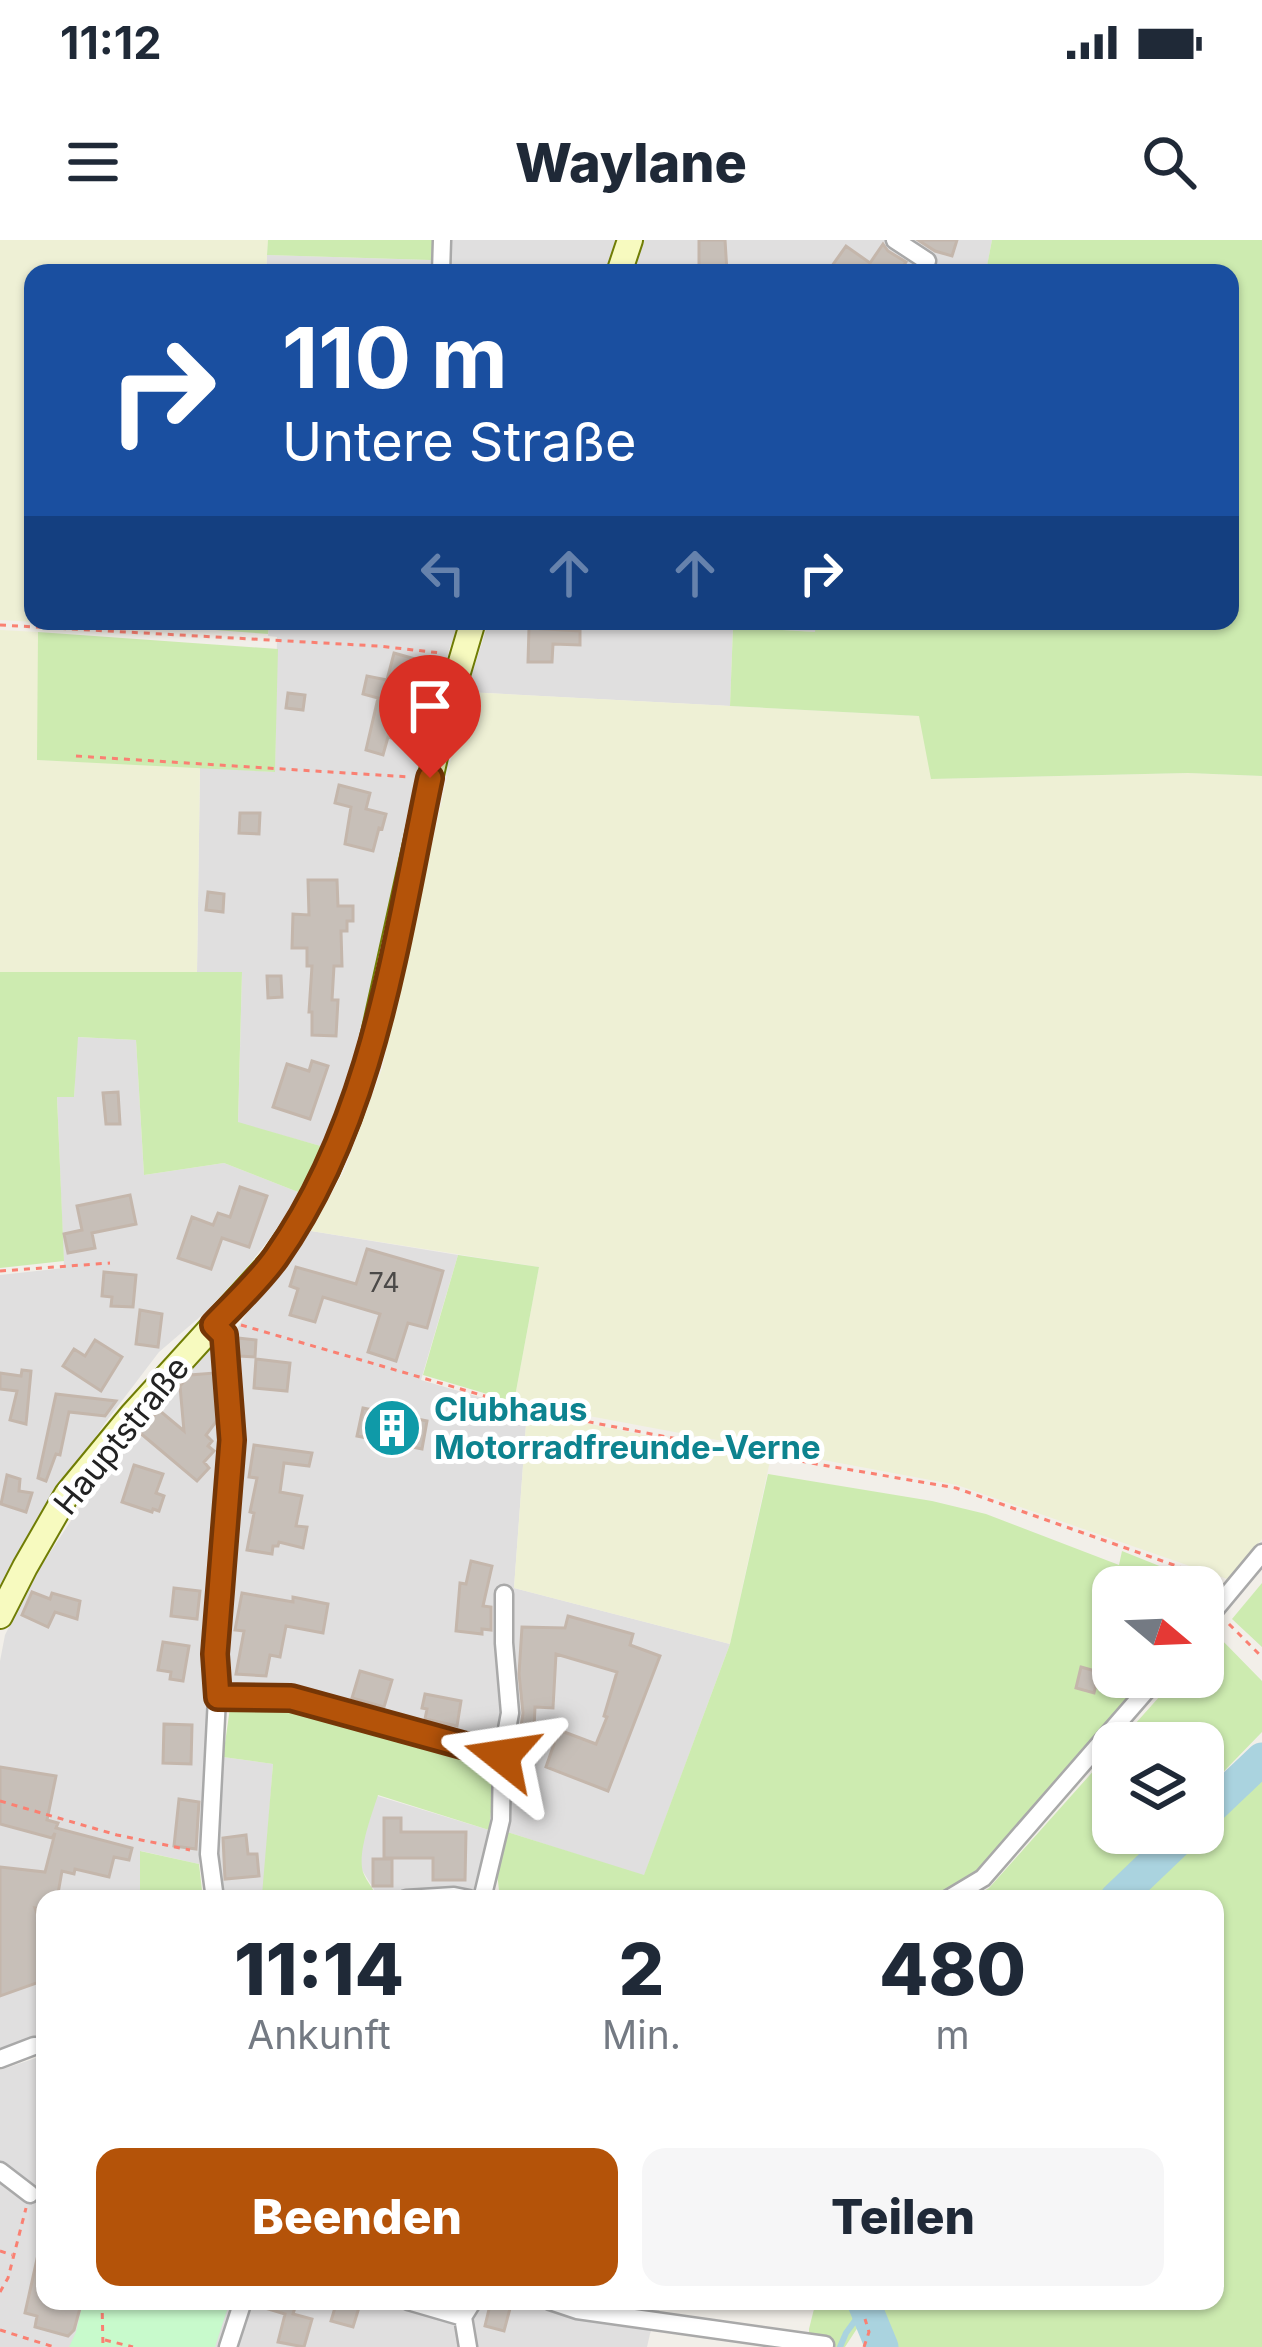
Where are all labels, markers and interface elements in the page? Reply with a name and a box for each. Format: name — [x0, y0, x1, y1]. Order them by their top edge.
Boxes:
text: 11:12 — [60, 15, 162, 70]
icon: menu — [60, 129, 126, 195]
icon: search — [1136, 129, 1202, 195]
text: Waylane — [515, 130, 747, 195]
text: 110 m — [282, 307, 508, 408]
icon: right — [84, 312, 240, 468]
text: Untere Straße — [282, 409, 637, 474]
icon: left — [410, 540, 476, 606]
icon: ahead — [536, 540, 602, 606]
icon: ahead — [662, 540, 728, 606]
icon: right — [788, 540, 854, 606]
pin — [379, 655, 481, 778]
icon: arrive — [397, 673, 463, 739]
house number: 74 — [368, 1266, 400, 1299]
street label: Hauptstraße — [45, 1348, 197, 1522]
place label: Clubhaus Motorradfreunde-Verne — [434, 1389, 821, 1467]
building icon: Clubhaus Motorradfreunde-Verne — [361, 1397, 423, 1459]
north arrow — [1092, 1566, 1224, 1698]
map controls — [1092, 1566, 1224, 1854]
position arrow — [439, 1693, 565, 1819]
button: layers — [1092, 1722, 1224, 1854]
text: 11:14 — [234, 1925, 404, 2012]
text: 2 — [619, 1925, 664, 2012]
text: 480 — [879, 1925, 1026, 2012]
text: Ankunft — [247, 2011, 391, 2058]
text: Min. — [602, 2011, 681, 2058]
text: m — [935, 2011, 970, 2058]
button: Beenden — [96, 2148, 618, 2286]
button: Teilen — [642, 2148, 1164, 2286]

